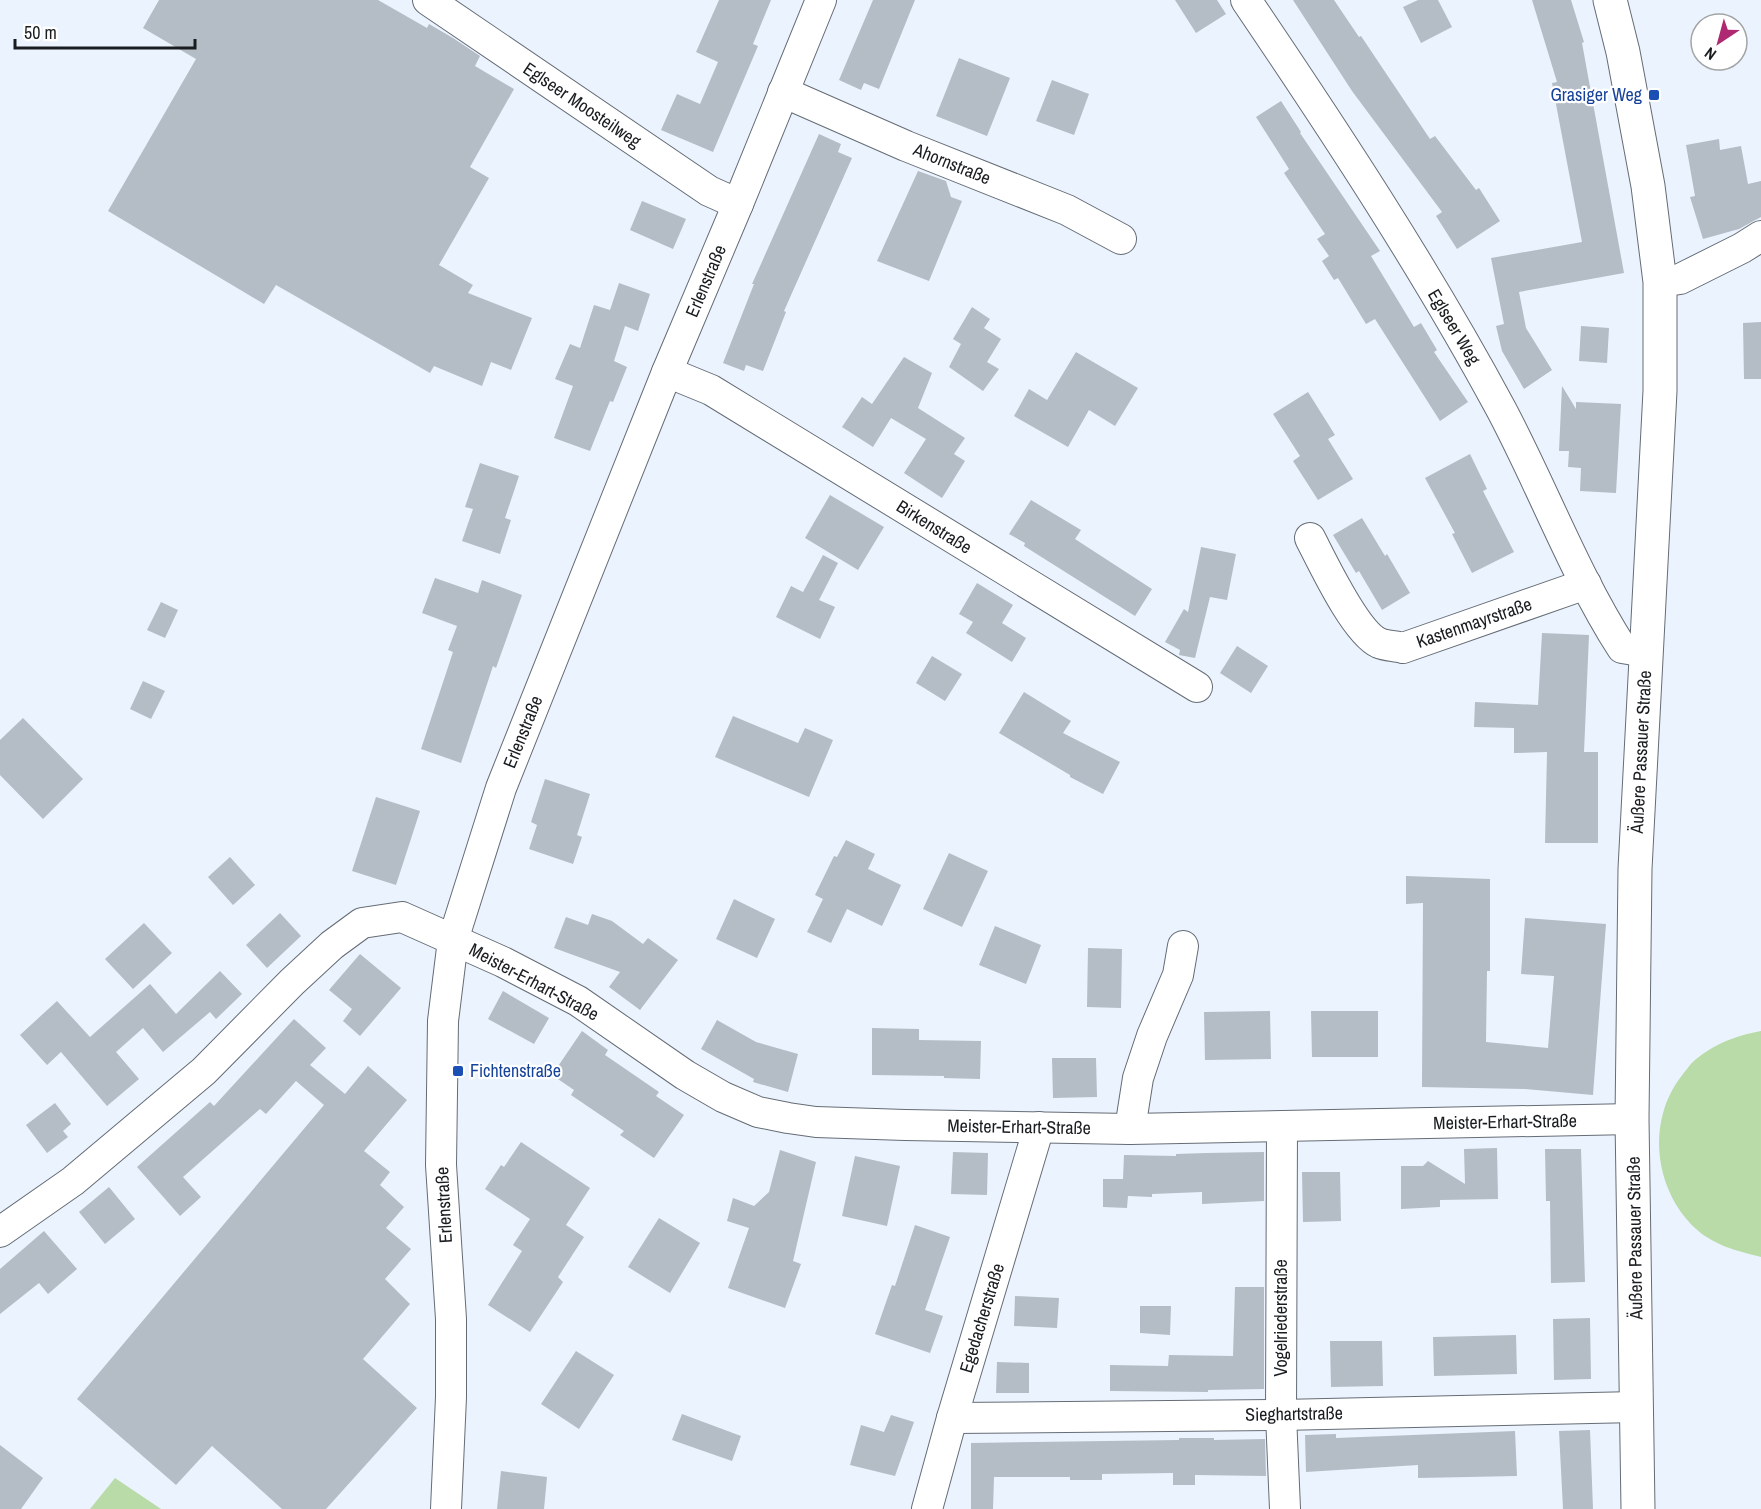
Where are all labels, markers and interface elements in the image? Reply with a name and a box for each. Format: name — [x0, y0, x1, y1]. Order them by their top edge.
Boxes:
scale bar — [15, 12, 195, 50]
north arrow — [1689, 12, 1749, 72]
text: 50 m — [24, 20, 57, 45]
text: N — [1700, 42, 1720, 66]
street label: Eglseer Moosteilweg — [519, 56, 647, 154]
place label: Grasiger Weg — [1550, 82, 1643, 107]
marker: Grasiger Weg — [1647, 88, 1661, 102]
street label: Ahornstraße — [909, 136, 995, 190]
street label: Erlenstraße — [679, 241, 732, 321]
street label: Eglseer Weg — [1422, 284, 1487, 370]
street label: Birkenstraße — [892, 494, 977, 560]
street label: Kastenmayrstraße — [1413, 591, 1535, 654]
street label: Äußere Passauer Straße — [1624, 670, 1657, 835]
street label: Erlenstraße — [497, 692, 548, 772]
street label: Meister-Erhart-Straße — [465, 937, 603, 1026]
place label: Fichtenstraße — [470, 1058, 561, 1083]
marker: Fichtenstraße — [451, 1064, 465, 1078]
street label: Meister-Erhart-Straße — [1433, 1108, 1577, 1135]
street label: Meister-Erhart-Straße — [947, 1113, 1091, 1140]
street label: Äußere Passauer Straße — [1621, 1156, 1648, 1321]
street label: Erlenstraße — [429, 1166, 458, 1244]
street label: Vogelriederstraße — [1268, 1259, 1293, 1377]
street label: Egedacherstraße — [953, 1260, 1010, 1376]
street label: Sieghartstraße — [1245, 1400, 1343, 1427]

